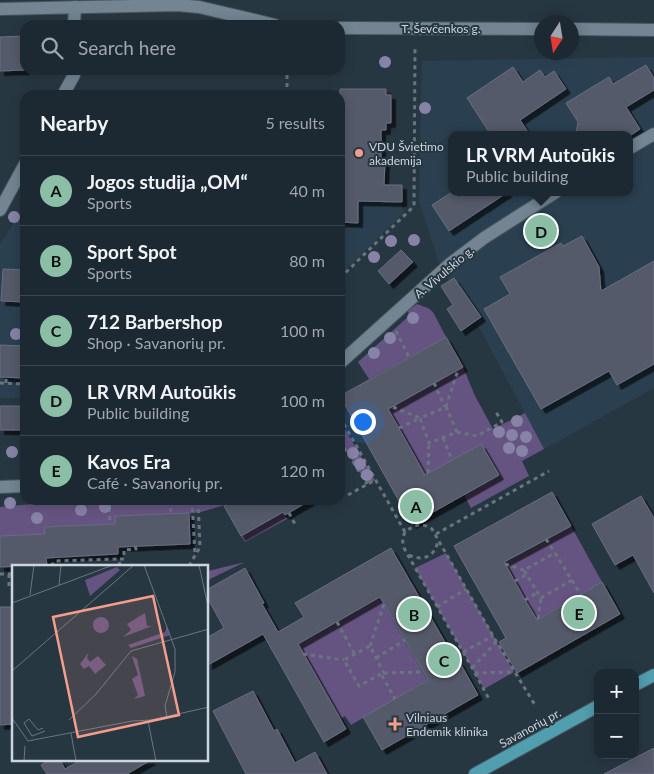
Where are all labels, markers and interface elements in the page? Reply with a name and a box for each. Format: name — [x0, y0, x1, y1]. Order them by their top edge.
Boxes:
north arrow — [534, 15, 579, 60]
search box — [20, 20, 345, 75]
street label: T. Ševčenkos g. — [401, 21, 481, 36]
icon: search — [38, 34, 66, 62]
text: Search here — [78, 36, 176, 59]
text: Nearby — [40, 110, 108, 135]
text: 5 results — [265, 113, 325, 132]
popup — [448, 131, 633, 196]
place label: VDU Švietimo akademija — [369, 139, 444, 168]
text: LR VRM Autoūkis — [466, 143, 615, 166]
marker: VDU Švietimo akademija — [353, 147, 365, 159]
text: Public building — [466, 166, 568, 185]
text: Jogos studija „OM“ — [87, 170, 248, 193]
text: A — [50, 181, 62, 200]
text: 40 m — [289, 181, 325, 200]
text: Sports — [87, 193, 132, 212]
pin: D — [525, 212, 557, 250]
text: Sport Spot — [87, 240, 177, 263]
street label: A. Vivulskio g. — [411, 243, 477, 301]
text: B — [51, 251, 61, 270]
text: 80 m — [289, 251, 325, 270]
text: Sports — [87, 263, 132, 282]
text: 712 Barbershop — [87, 310, 223, 333]
text: C — [51, 321, 61, 340]
text: 100 m — [280, 321, 325, 340]
text: Shop · Savanorių pr. — [87, 333, 226, 352]
text: LR VRM Autoūkis — [87, 380, 236, 403]
text: D — [50, 391, 62, 410]
text: 100 m — [280, 391, 325, 410]
text: Public building — [87, 403, 189, 422]
your location — [350, 409, 376, 435]
text: Kavos Era — [87, 450, 170, 473]
text: E — [51, 461, 61, 480]
text: 120 m — [280, 461, 325, 480]
text: Café · Savanorių pr. — [87, 473, 223, 492]
pin: A — [400, 487, 432, 525]
inset map — [12, 565, 209, 762]
pin: E — [563, 594, 595, 632]
pin: B — [398, 595, 430, 633]
pin: C — [428, 641, 460, 679]
map controls — [594, 669, 639, 759]
button: + — [594, 669, 639, 714]
street label: Savanorių pr. — [497, 705, 564, 751]
place label: Vilniaus Endemik klinika — [406, 710, 488, 739]
button: − — [594, 714, 639, 759]
marker: Vilniaus Endemik klinika — [388, 717, 402, 731]

